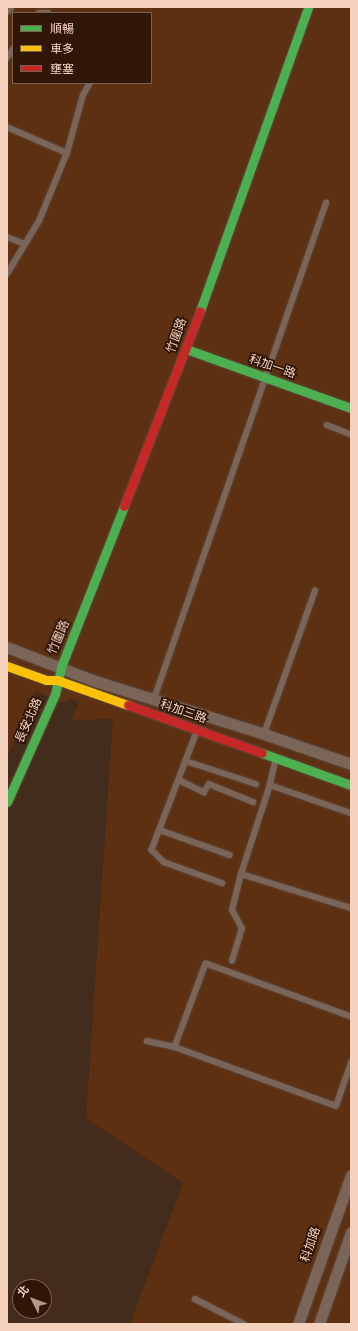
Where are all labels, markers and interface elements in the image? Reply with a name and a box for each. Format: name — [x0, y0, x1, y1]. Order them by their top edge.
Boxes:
legend — [12, 12, 152, 84]
text: 順暢 — [50, 22, 74, 38]
text: 車多 — [50, 42, 74, 58]
text: 壅塞 — [50, 62, 74, 78]
street label: 竹圍路 — [165, 317, 191, 355]
street label: 科加一路 — [247, 353, 297, 383]
street label: 竹圍路 — [46, 619, 74, 657]
street label: 長安北路 — [14, 696, 46, 746]
street label: 科加三路 — [158, 698, 208, 728]
street label: 科加路 — [299, 1226, 325, 1264]
north arrow — [12, 1279, 52, 1319]
text: 北 — [15, 1283, 33, 1300]

